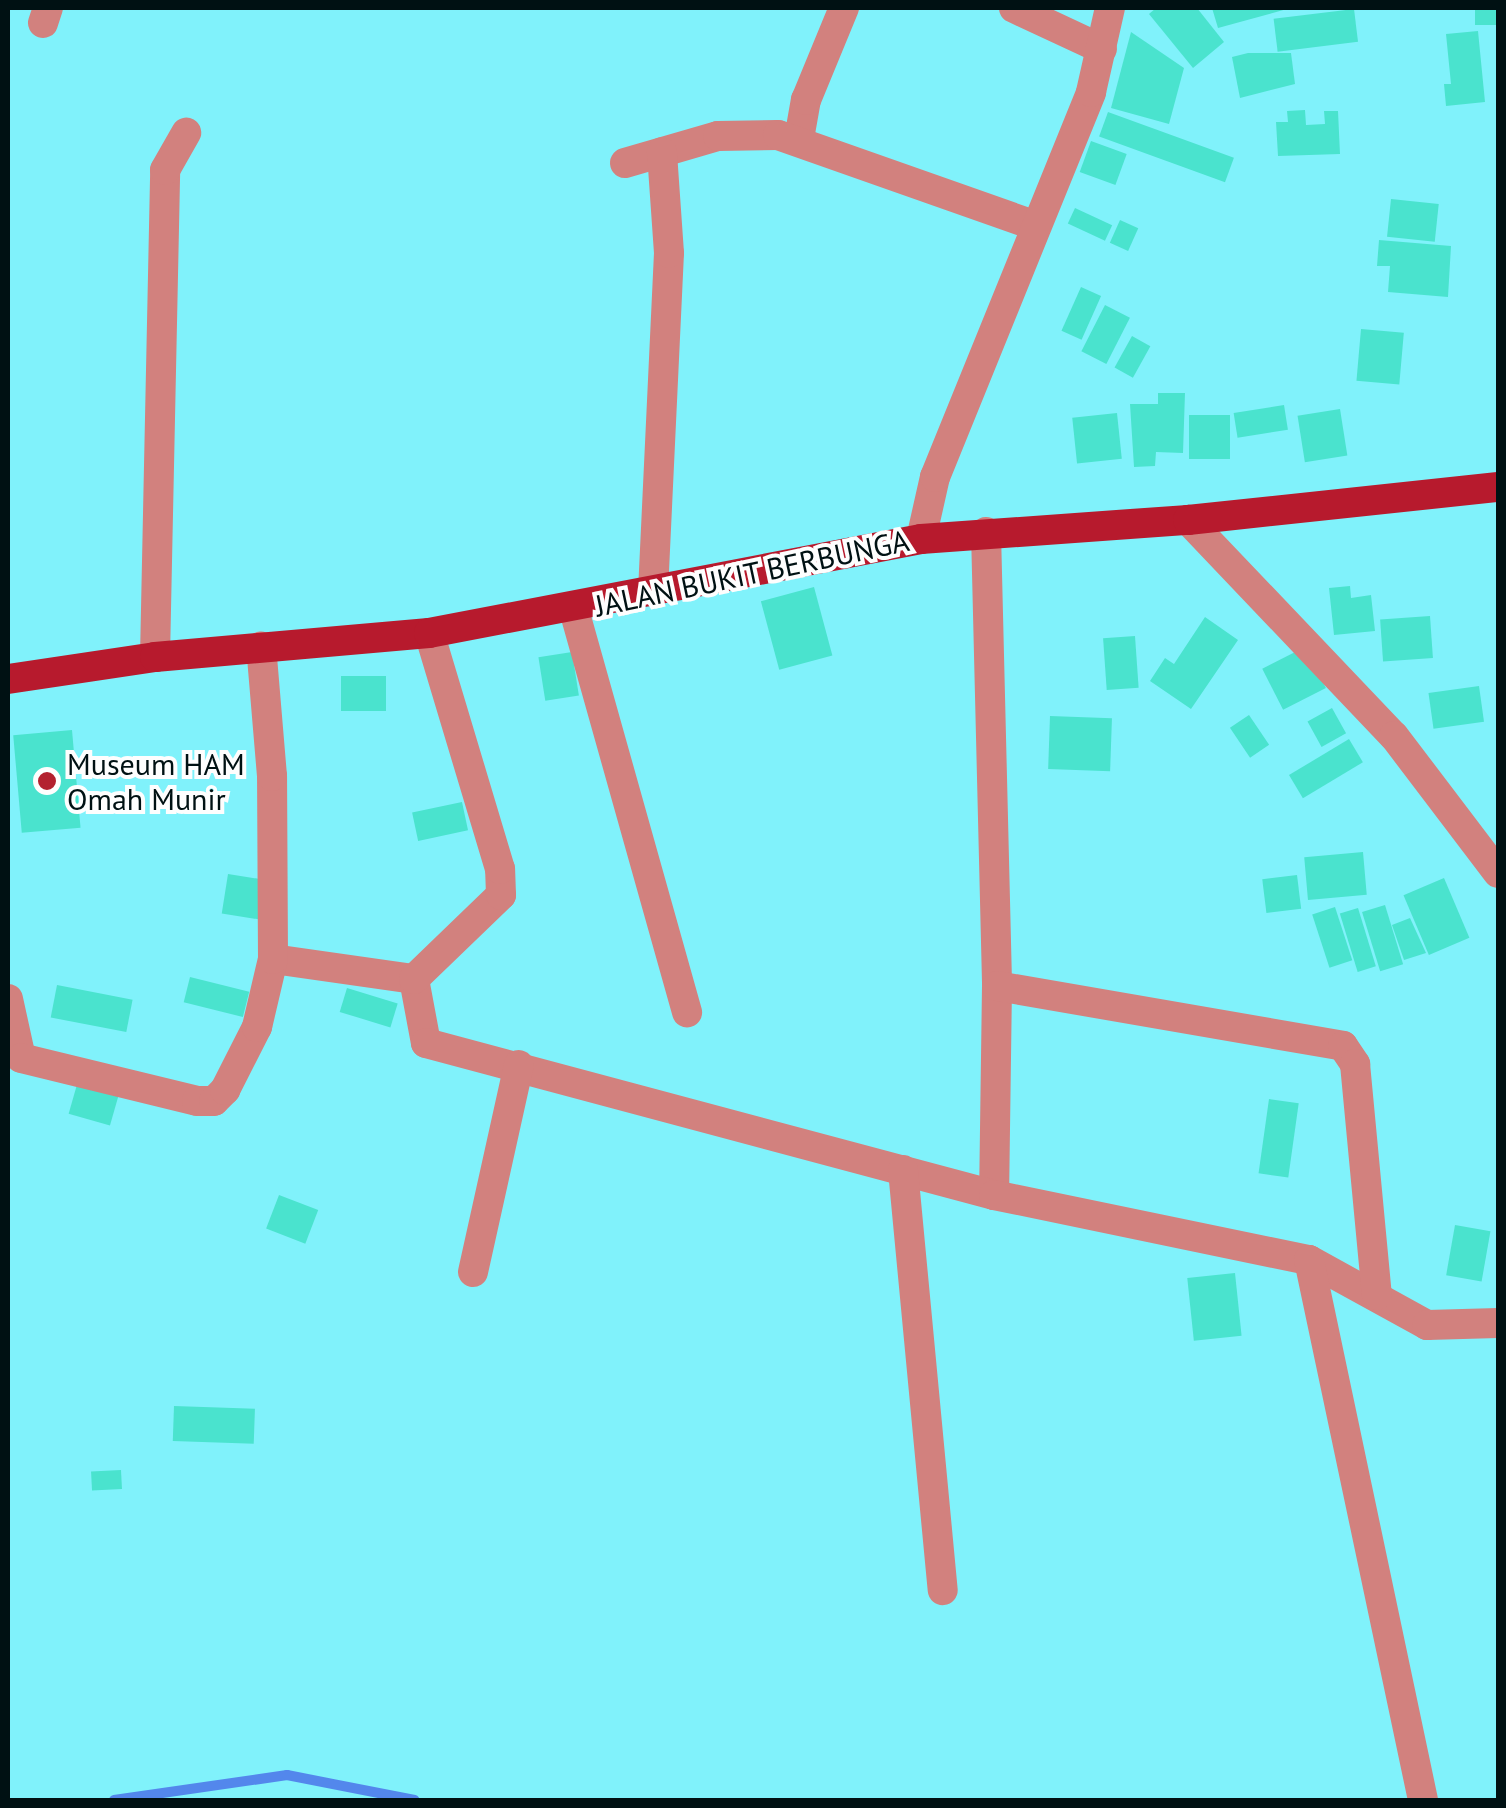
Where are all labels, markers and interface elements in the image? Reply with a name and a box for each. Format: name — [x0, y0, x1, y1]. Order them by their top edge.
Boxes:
street label: JALAN BUKIT BERBUNGA — [591, 522, 913, 624]
place label: Museum HAM Omah Munir — [67, 746, 245, 816]
marker: Museum HAM Omah Munir — [36, 770, 58, 792]

